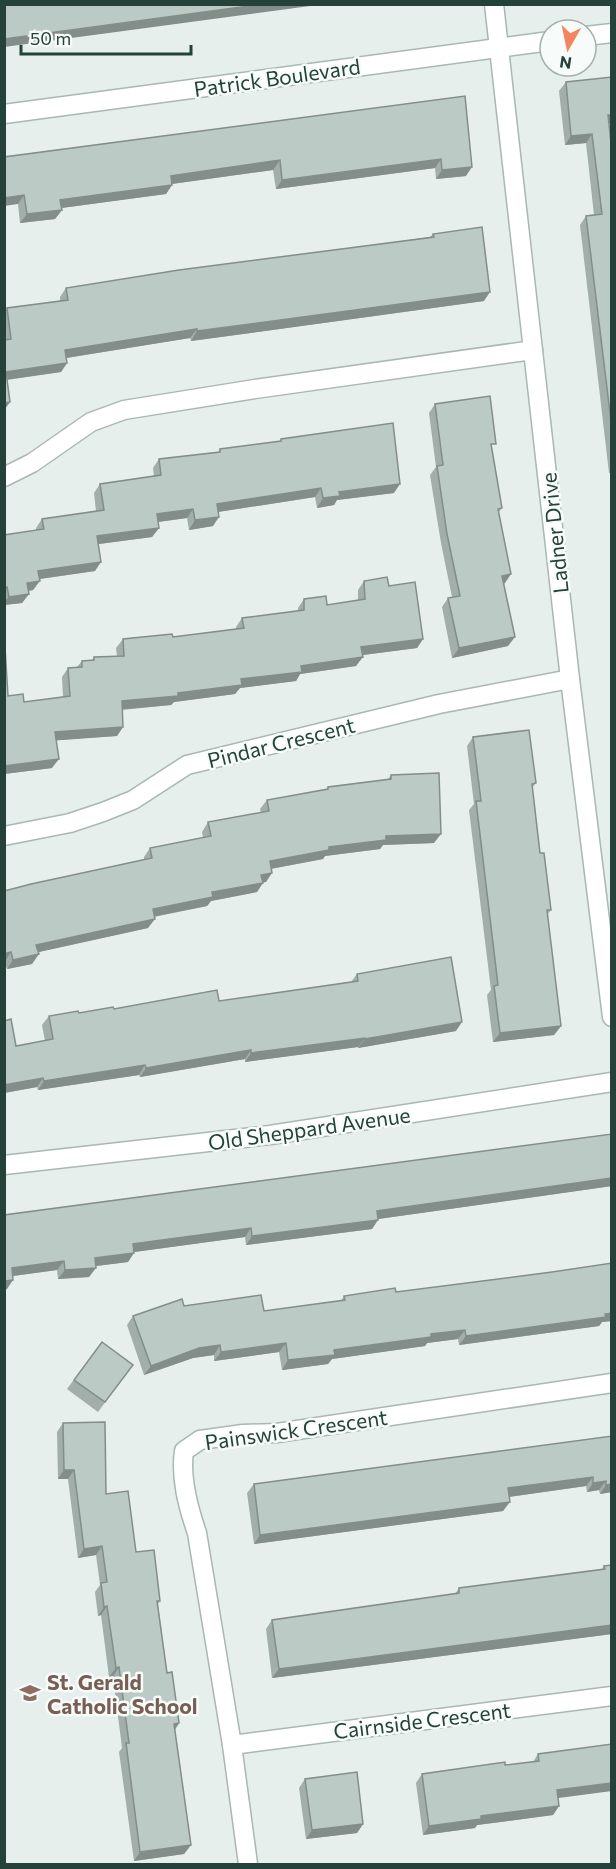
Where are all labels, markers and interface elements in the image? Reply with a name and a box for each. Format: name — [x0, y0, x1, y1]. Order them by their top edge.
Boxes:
scale bar — [21, 18, 190, 56]
north arrow — [538, 18, 598, 78]
text: 50 m — [30, 27, 71, 49]
street label: Patrick Boulevard — [192, 53, 362, 101]
text: N — [558, 53, 573, 74]
street label: Ladner Drive — [535, 471, 573, 595]
street label: Pindar Crescent — [205, 712, 357, 772]
street label: Old Sheppard Avenue — [206, 1101, 412, 1155]
street label: Painswick Crescent — [203, 1404, 389, 1454]
place label: St. Gerald Catholic School — [47, 1669, 198, 1718]
school or university icon: St. Gerald Catholic School — [18, 1681, 42, 1705]
street label: Cairnside Crescent — [332, 1697, 512, 1743]

